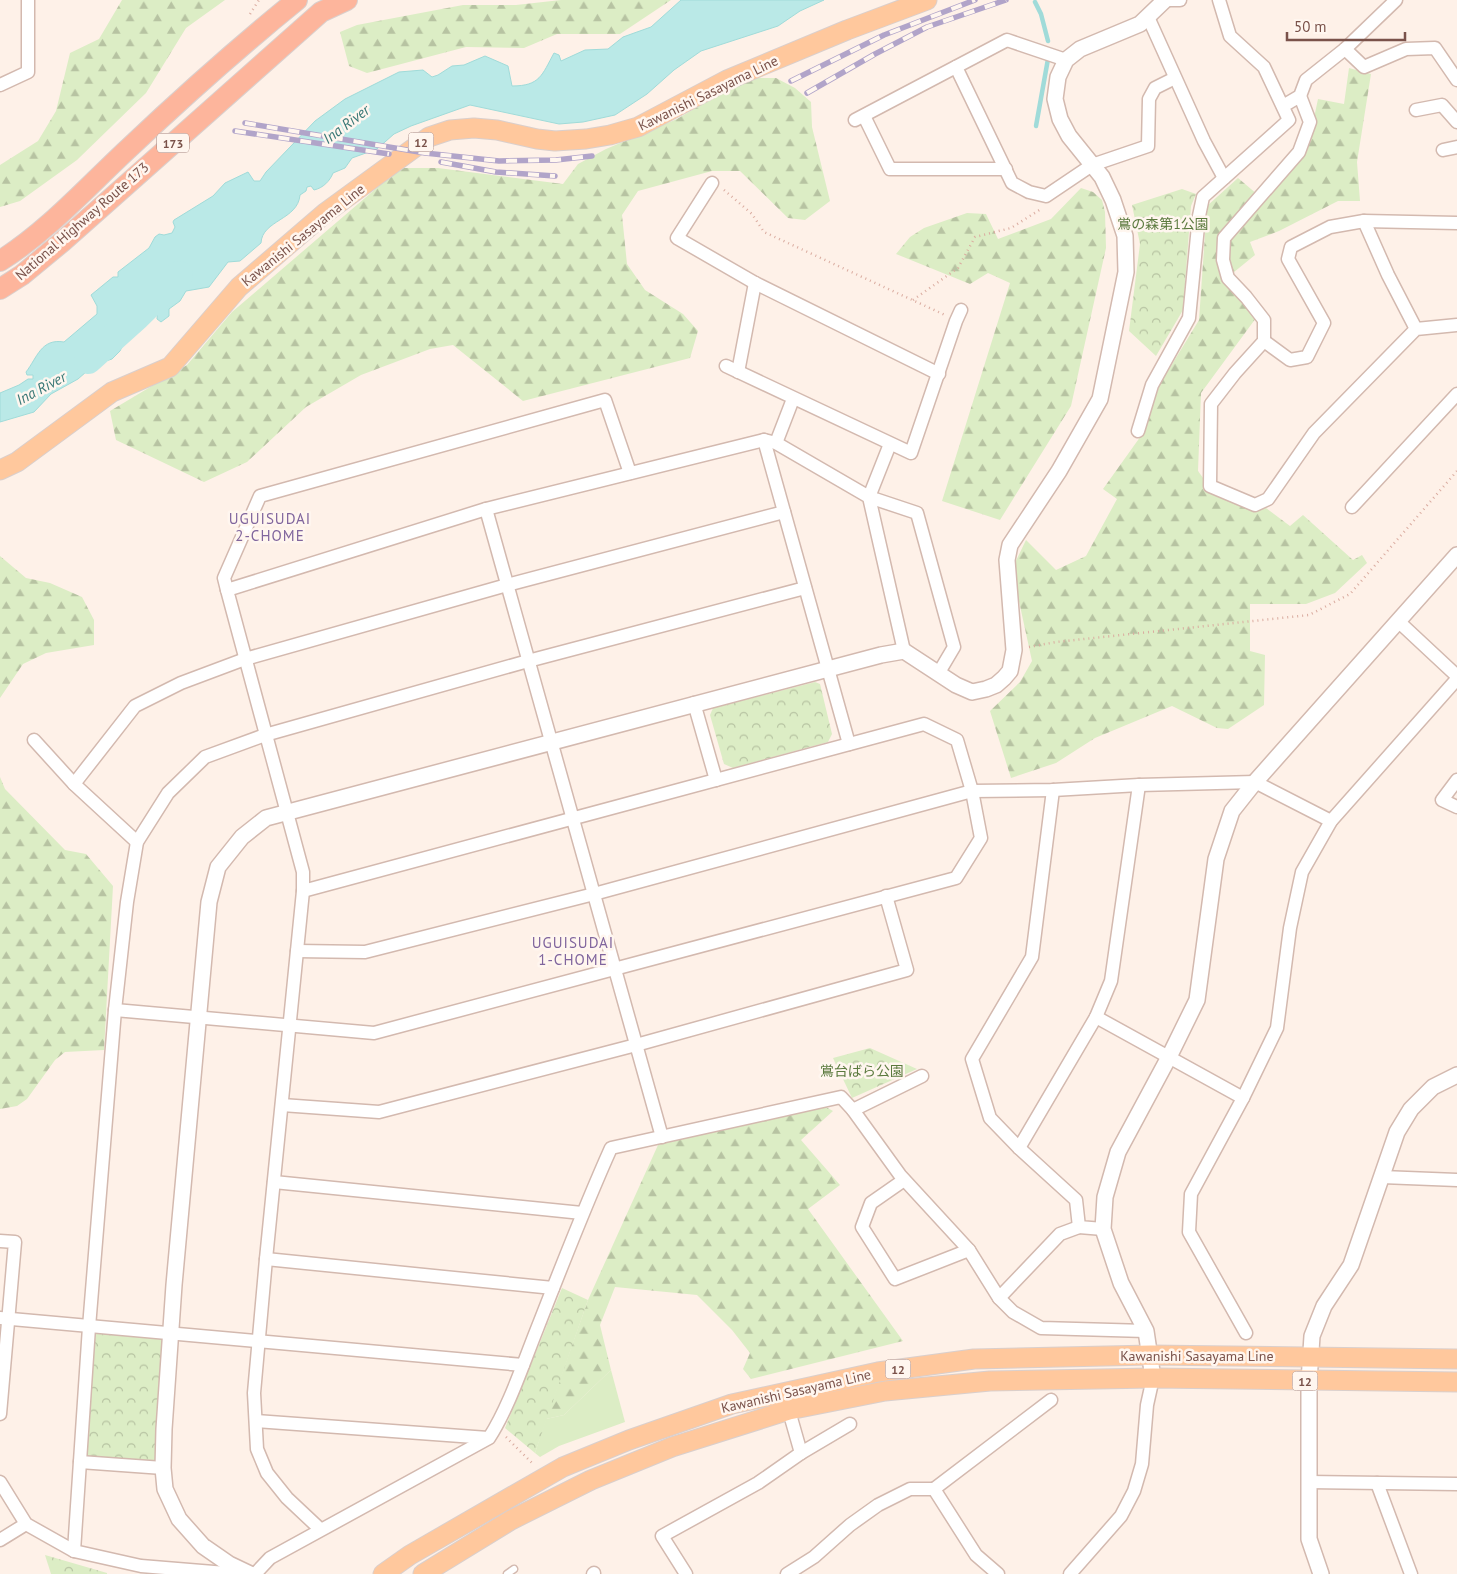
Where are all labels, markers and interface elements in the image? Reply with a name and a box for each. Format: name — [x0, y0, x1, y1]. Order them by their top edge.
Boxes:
scale bar — [1287, 10, 1404, 42]
text: 50 m — [1294, 17, 1327, 36]
street label: Kawanishi Sasayama Line — [635, 51, 781, 135]
water label: Ina River — [319, 100, 374, 148]
road number: 12 — [408, 132, 434, 152]
road number: 173 — [157, 134, 189, 152]
street label: National Highway Route 173 — [12, 158, 152, 284]
street label: Kawanishi Sasayama Line — [238, 180, 368, 290]
park label: 鴬の森第1公園 — [1117, 215, 1209, 233]
water label: Ina River — [13, 366, 70, 409]
district label: UGUISUDAI 2-CHOME — [229, 509, 311, 545]
district label: UGUISUDAI 1-CHOME — [532, 933, 614, 969]
park label: 鴬台ばら公園 — [820, 1062, 904, 1080]
street label: Kawanishi Sasayama Line — [1120, 1347, 1274, 1365]
road number: 12 — [886, 1360, 910, 1378]
street label: Kawanishi Sasayama Line — [719, 1365, 873, 1417]
road number: 12 — [1292, 1372, 1318, 1390]

